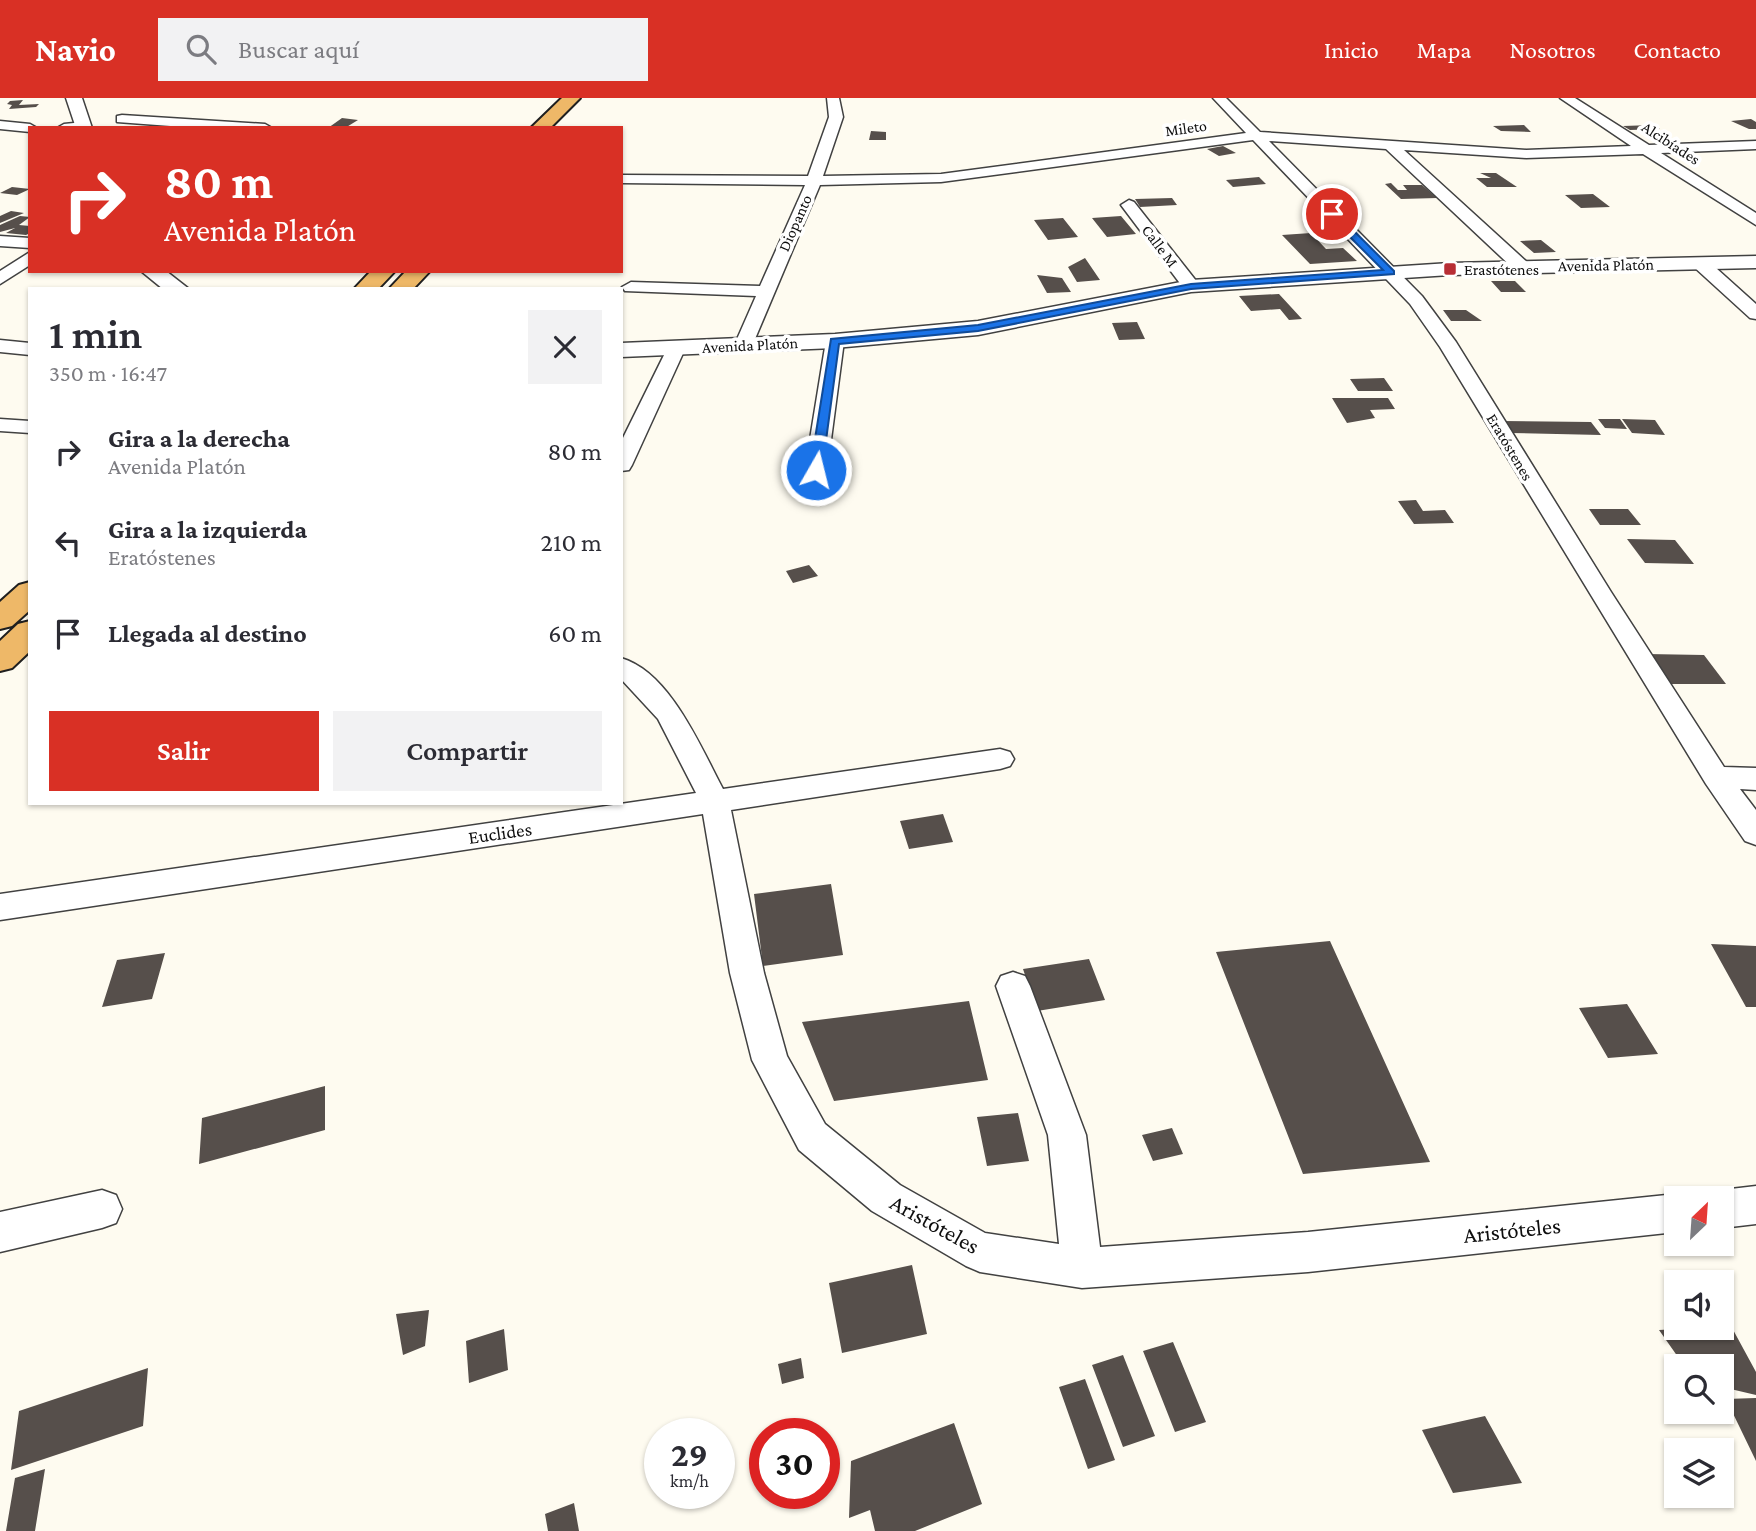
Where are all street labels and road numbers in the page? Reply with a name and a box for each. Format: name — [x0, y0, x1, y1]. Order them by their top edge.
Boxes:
street label: Mileto — [1164, 117, 1208, 139]
street label: Alcibíades — [1639, 118, 1703, 168]
street label: Diopanto — [775, 192, 816, 254]
street label: Calle M — [1139, 222, 1181, 270]
street label: Avenida Platón — [1558, 256, 1655, 274]
street label: Avenida Platón — [702, 334, 799, 356]
street label: Eratóstenes — [1483, 410, 1537, 484]
street label: Euclides — [467, 818, 533, 848]
street label: Aristóteles — [886, 1189, 984, 1259]
street label: Aristóteles — [1462, 1212, 1562, 1248]

